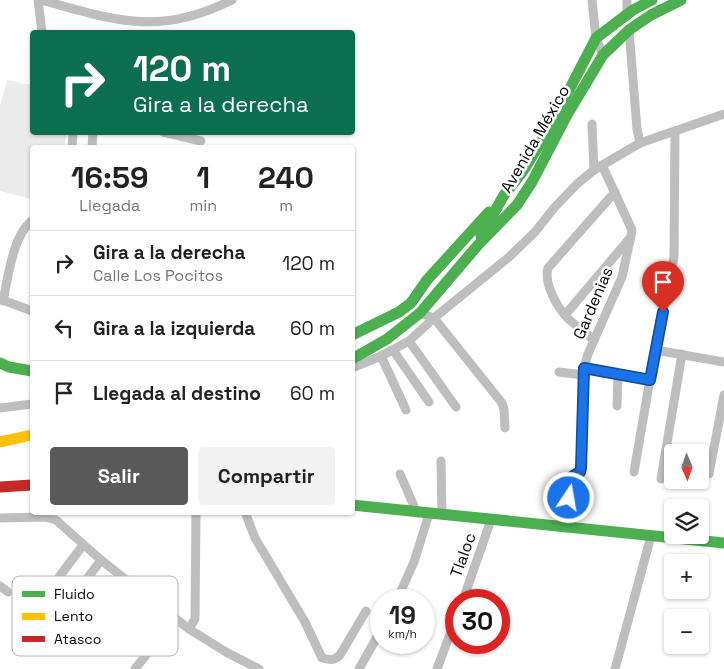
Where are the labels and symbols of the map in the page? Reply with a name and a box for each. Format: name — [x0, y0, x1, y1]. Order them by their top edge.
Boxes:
street label: Avenida México — [496, 82, 574, 196]
pin — [642, 261, 684, 312]
street label: Gardenias — [568, 264, 618, 342]
north arrow — [664, 444, 709, 489]
position arrow — [542, 471, 594, 523]
street label: Tlaloc — [445, 530, 481, 580]
legend — [12, 576, 178, 656]
text: Fluido — [54, 585, 95, 603]
speed limit sign: 30 — [445, 589, 510, 654]
text: Lento — [54, 607, 93, 625]
text: Atasco — [54, 630, 101, 648]

